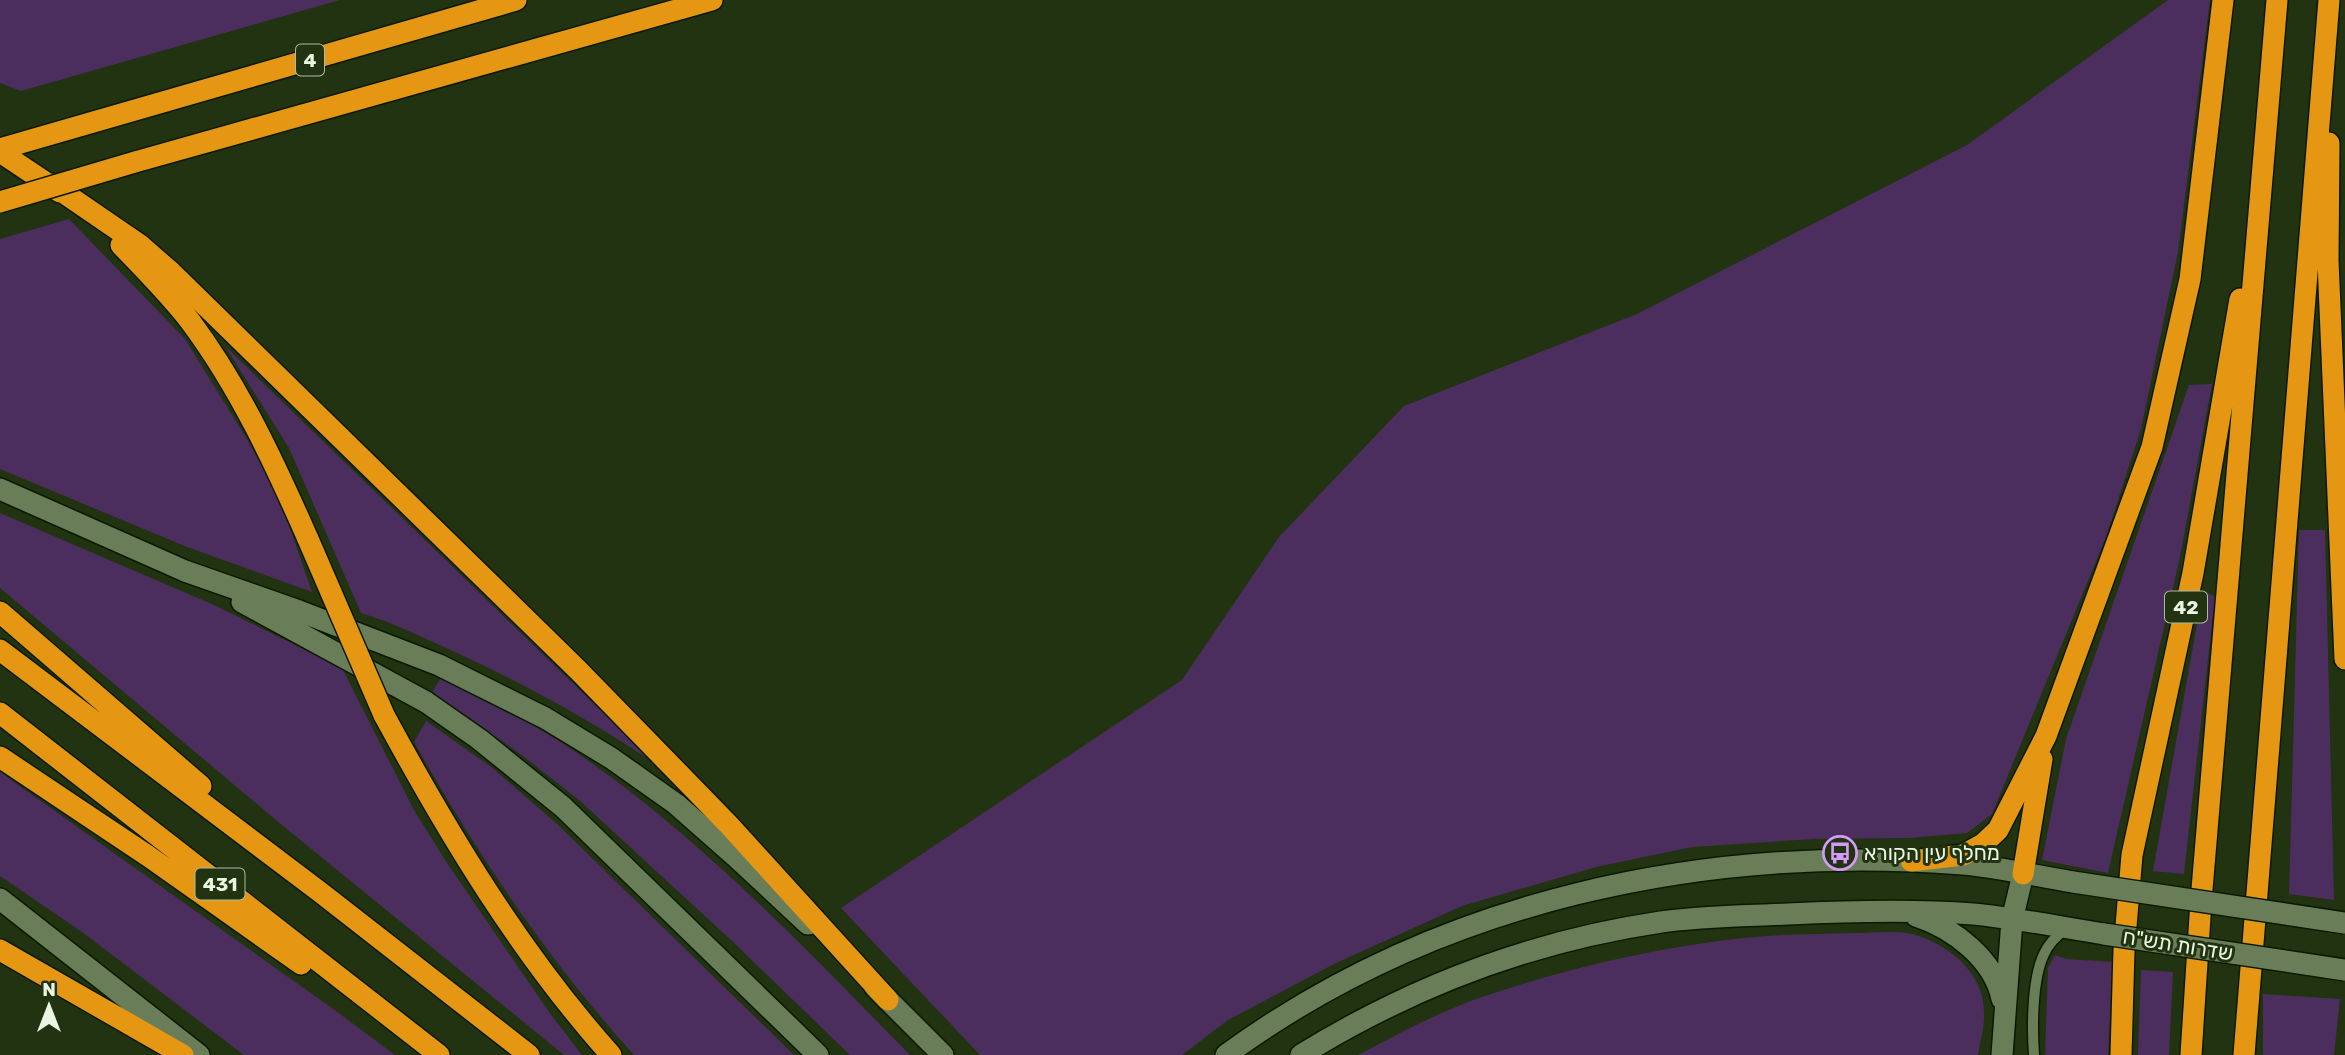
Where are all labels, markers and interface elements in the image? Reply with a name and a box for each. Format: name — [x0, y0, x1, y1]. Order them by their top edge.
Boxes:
road number: 4 — [296, 44, 324, 76]
road number: 42 — [2165, 592, 2207, 622]
bus stop icon: מחלף עין הקורא — [1821, 834, 1859, 872]
place label: מחלף עין הקורא — [1864, 840, 2000, 865]
road number: 431 — [196, 869, 244, 900]
street label: שדרות תש"ח — [2121, 923, 2235, 966]
north arrow — [14, 971, 84, 1041]
text: N — [42, 978, 56, 1001]

